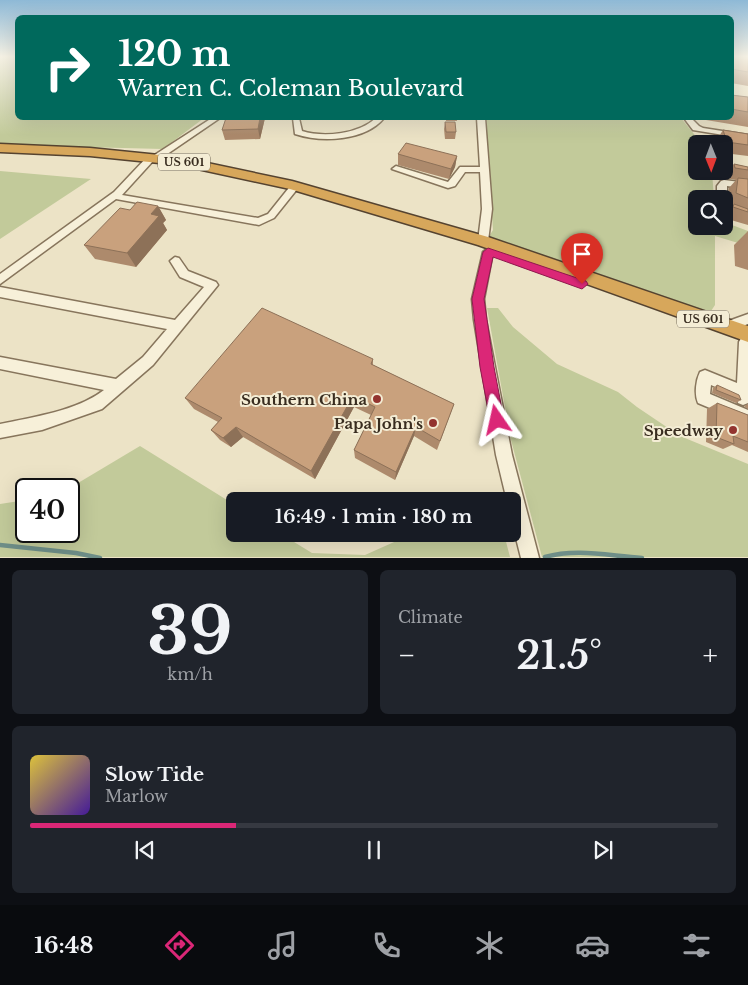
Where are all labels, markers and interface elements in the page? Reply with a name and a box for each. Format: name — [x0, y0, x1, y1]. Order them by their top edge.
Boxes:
text: 120 m — [118, 32, 231, 75]
icon: right — [35, 35, 100, 100]
text: Warren C. Coleman Boulevard — [118, 75, 464, 102]
north arrow — [688, 135, 732, 180]
map controls — [688, 135, 733, 235]
road number: US 601 — [158, 154, 210, 170]
button: search — [688, 190, 733, 235]
pin — [561, 233, 603, 284]
icon: arrive — [568, 240, 596, 268]
road number: US 601 — [677, 310, 729, 328]
place label: Southern China — [241, 390, 367, 409]
marker: Southern China — [371, 393, 383, 405]
position arrow — [470, 393, 522, 445]
place label: Papa John's — [334, 414, 423, 433]
marker: Papa John's — [427, 417, 439, 429]
place label: Speedway — [644, 421, 723, 440]
marker: Speedway — [727, 424, 739, 436]
speed limit sign: 40 — [15, 478, 80, 543]
text: 16:49 · 1 min · 180 m — [275, 505, 472, 528]
text: 39 — [147, 591, 233, 672]
text: Climate — [398, 607, 463, 627]
text: 21.5° — [516, 632, 602, 679]
text: − — [398, 638, 416, 673]
text: + — [703, 638, 718, 673]
text: km/h — [167, 664, 213, 684]
text: Slow Tide — [105, 763, 204, 786]
text: Marlow — [105, 786, 168, 806]
icon: previous — [131, 836, 159, 864]
icon: pause — [360, 836, 388, 864]
icon: next — [589, 836, 617, 864]
icon: directions — [162, 928, 197, 963]
icon: music — [265, 928, 300, 963]
icon: phone — [369, 928, 404, 963]
icon: climate — [472, 928, 507, 963]
icon: car — [575, 928, 610, 963]
icon: filters — [679, 928, 714, 963]
text: 16:48 — [34, 932, 93, 959]

